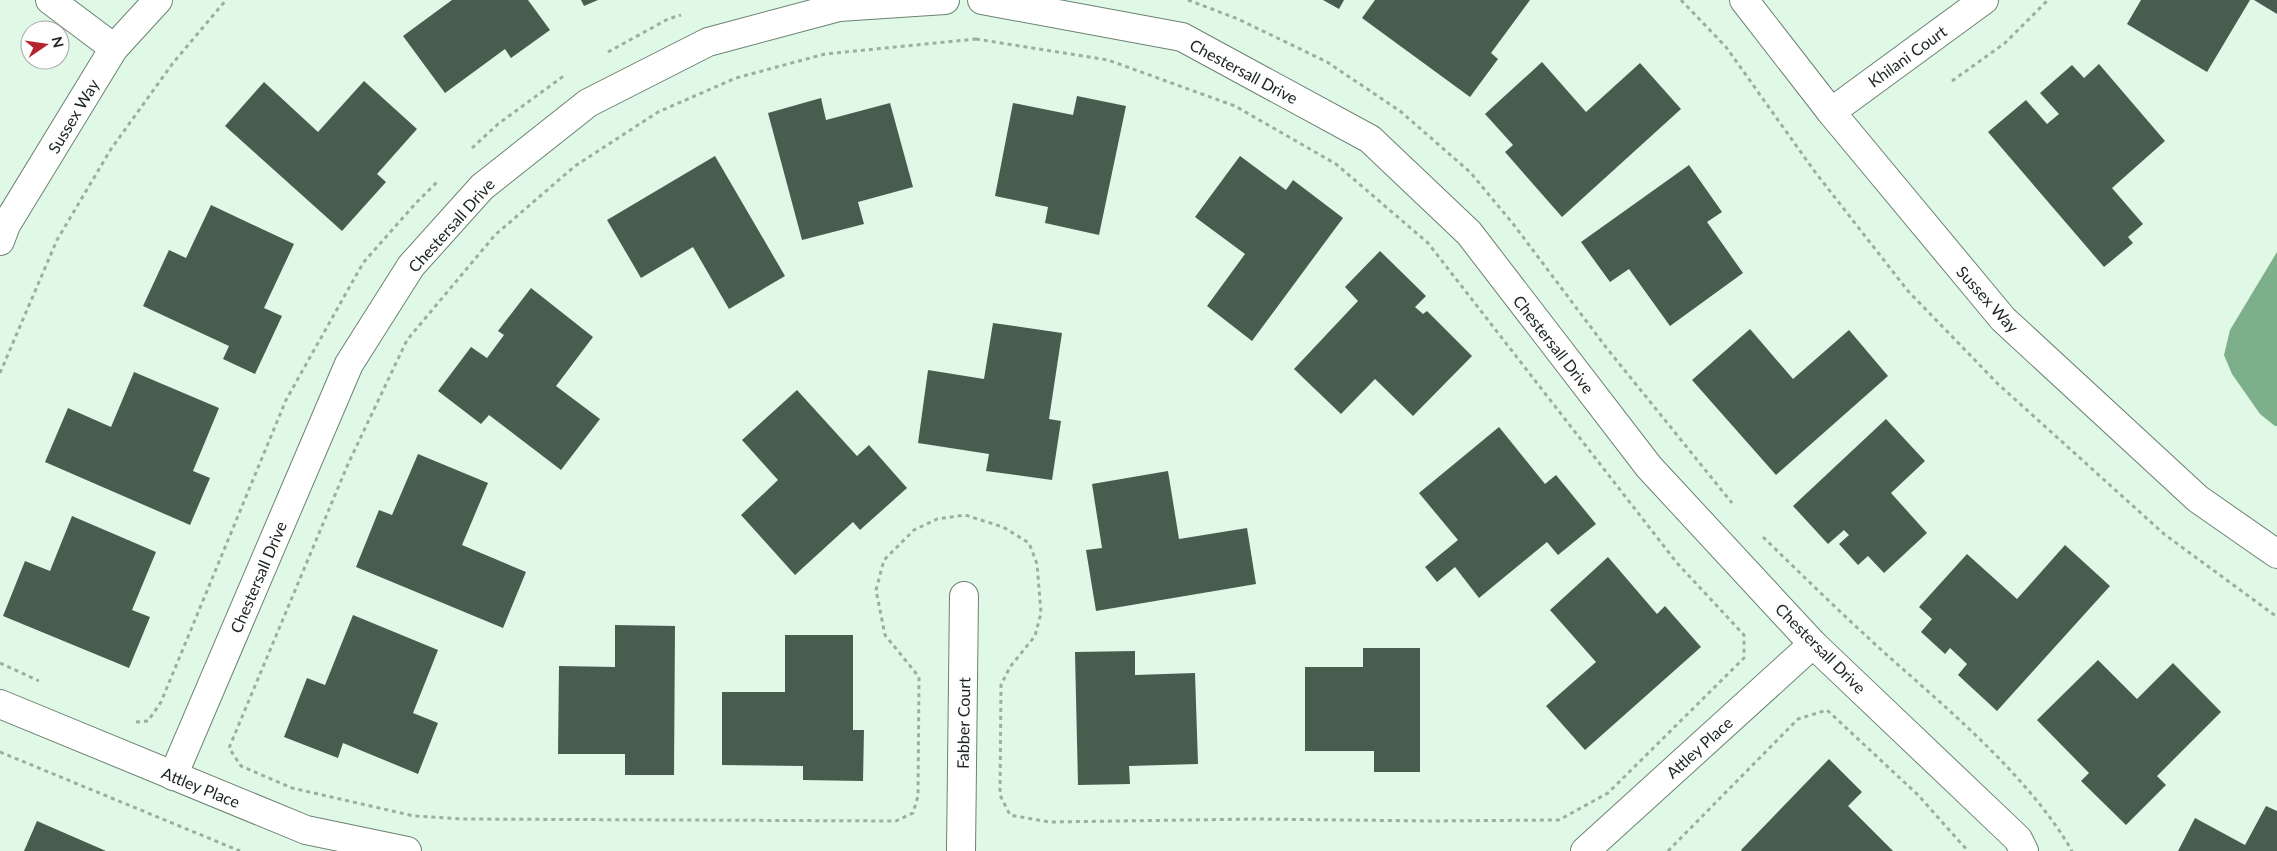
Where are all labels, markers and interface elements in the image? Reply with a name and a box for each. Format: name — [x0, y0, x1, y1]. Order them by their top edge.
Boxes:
north arrow — [20, 20, 70, 70]
street label: Khilani Court — [1864, 21, 1950, 91]
text: N — [49, 35, 68, 49]
street label: Chestersall Drive — [1187, 35, 1301, 107]
street label: Sussex Way — [43, 75, 103, 157]
street label: Chestersall Drive — [404, 174, 498, 276]
street label: Sussex Way — [1953, 262, 2023, 337]
street label: Chestersall Drive — [1510, 291, 1598, 397]
street label: Chestersall Drive — [226, 518, 290, 636]
street label: Chestersall Drive — [1772, 599, 1870, 697]
street label: Fabber Court — [953, 677, 973, 769]
street label: Attley Place — [1662, 712, 1736, 782]
street label: Attley Place — [159, 763, 243, 811]

